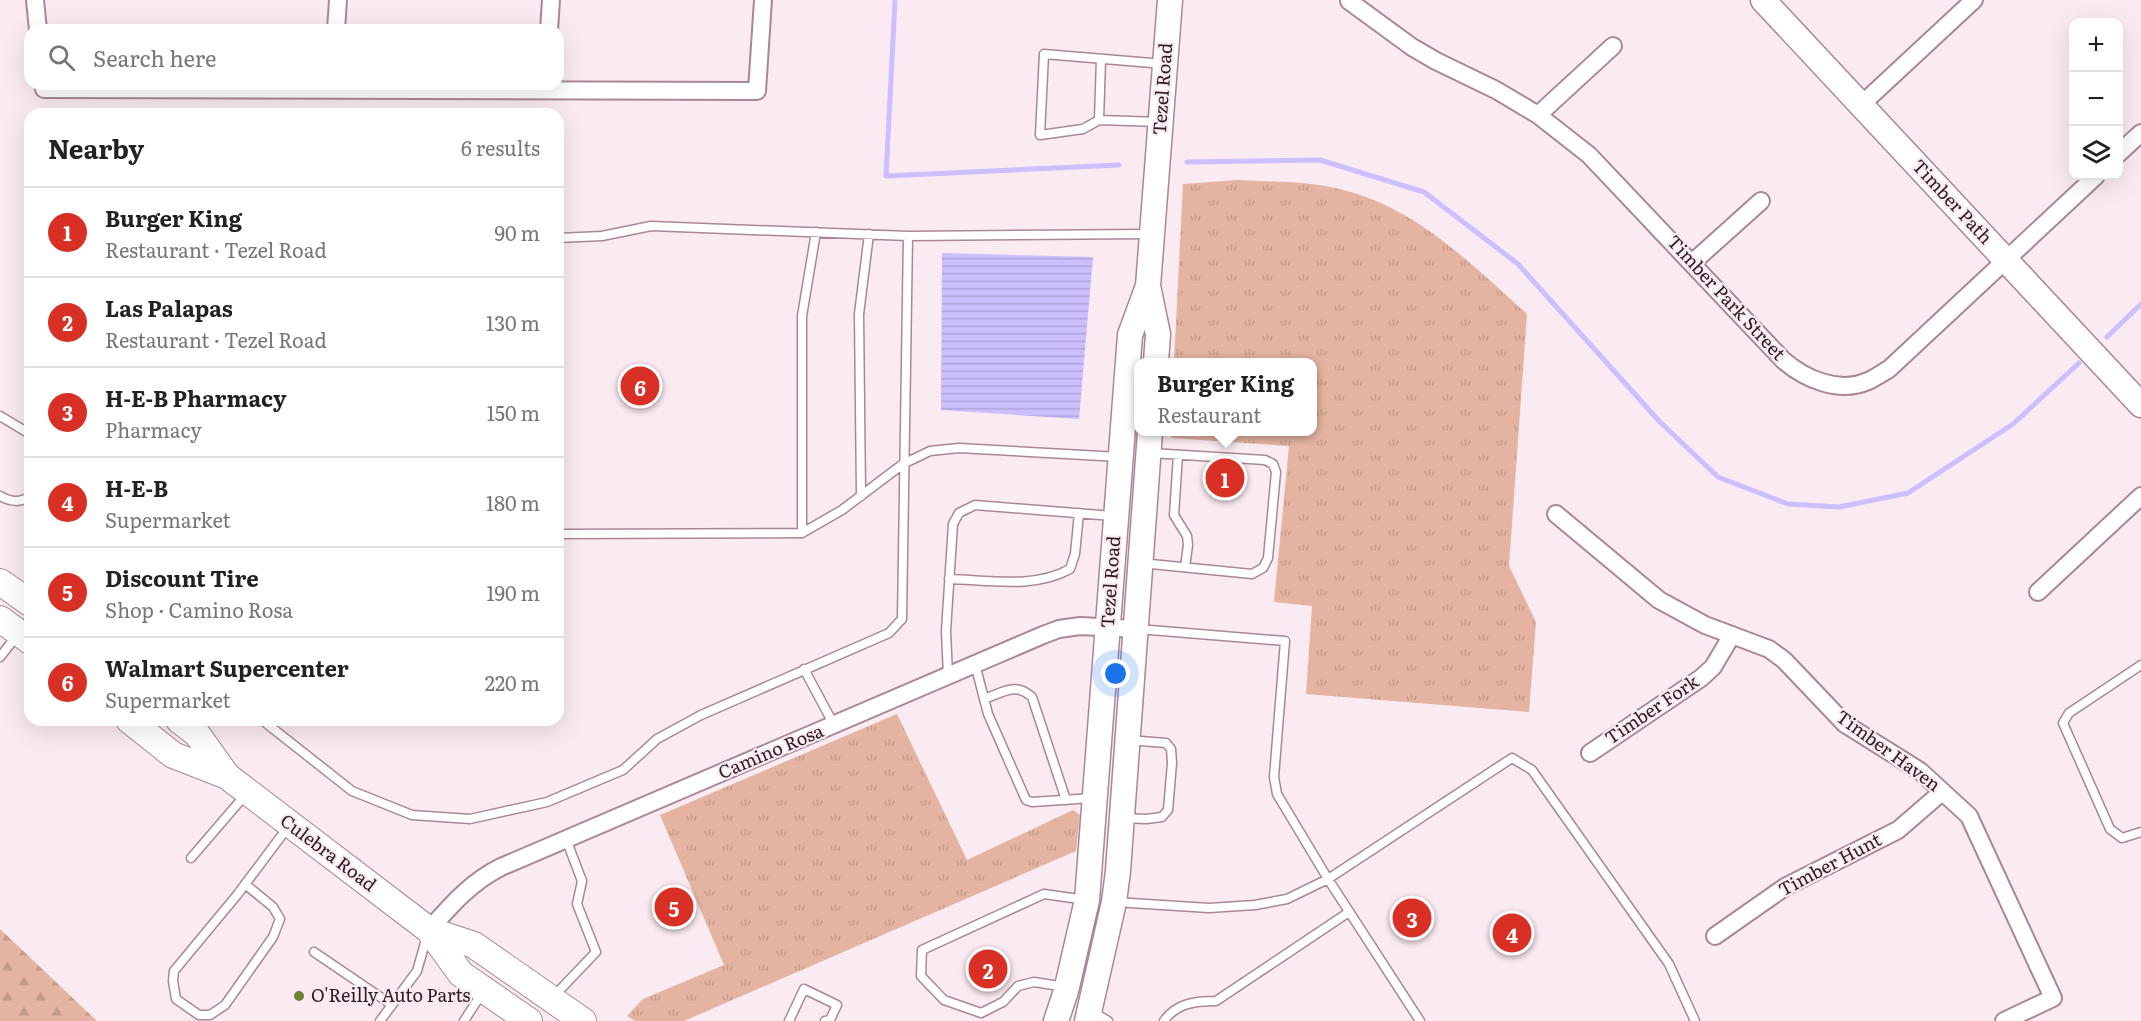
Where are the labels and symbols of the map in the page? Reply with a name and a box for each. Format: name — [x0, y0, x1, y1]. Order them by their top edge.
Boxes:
street label: Tezel Road — [1145, 42, 1178, 136]
street label: Timber Path — [1907, 152, 2000, 250]
street label: Timber Park Street — [1662, 228, 1793, 366]
pin: 6 — [620, 364, 660, 408]
pin: 1 — [1206, 456, 1244, 500]
street label: Tezel Road — [1093, 535, 1126, 629]
your location — [1101, 659, 1130, 688]
street label: Timber Fork — [1599, 667, 1704, 750]
street label: Timber Haven — [1831, 703, 1947, 797]
street label: Camino Rosa — [714, 716, 827, 785]
street label: Culebra Road — [275, 807, 383, 897]
street label: Timber Hunt — [1773, 825, 1886, 902]
pin: 5 — [654, 884, 694, 930]
pin: 3 — [1392, 896, 1432, 940]
pin: 4 — [1492, 910, 1532, 956]
pin: 2 — [968, 946, 1008, 992]
place label: O'Reilly Auto Parts — [311, 981, 470, 1008]
marker: O'Reilly Auto Parts — [292, 989, 306, 1003]

